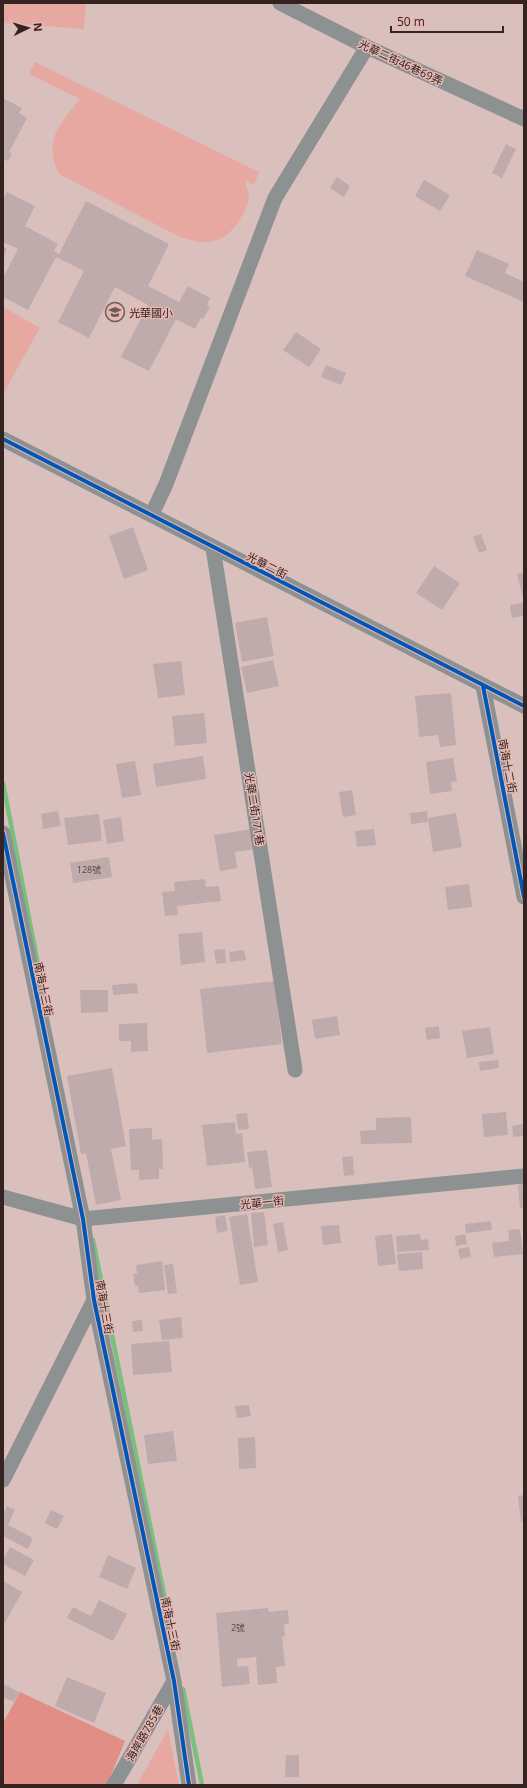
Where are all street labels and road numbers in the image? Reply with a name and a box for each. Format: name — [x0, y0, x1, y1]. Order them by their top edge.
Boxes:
street label: 光華二街46巷69弄 — [357, 36, 445, 88]
street label: 光華二街 — [244, 548, 290, 582]
street label: 南海十二街 — [495, 738, 521, 794]
street label: 光華二街171巷 — [242, 771, 268, 847]
street label: 南海十三街 — [31, 961, 57, 1017]
street label: 光華一街 — [239, 1192, 285, 1212]
street label: 南海十三街 — [93, 1279, 117, 1335]
street label: 南海十三街 — [158, 1596, 184, 1652]
street label: 海岸路785巷 — [122, 1702, 166, 1764]

